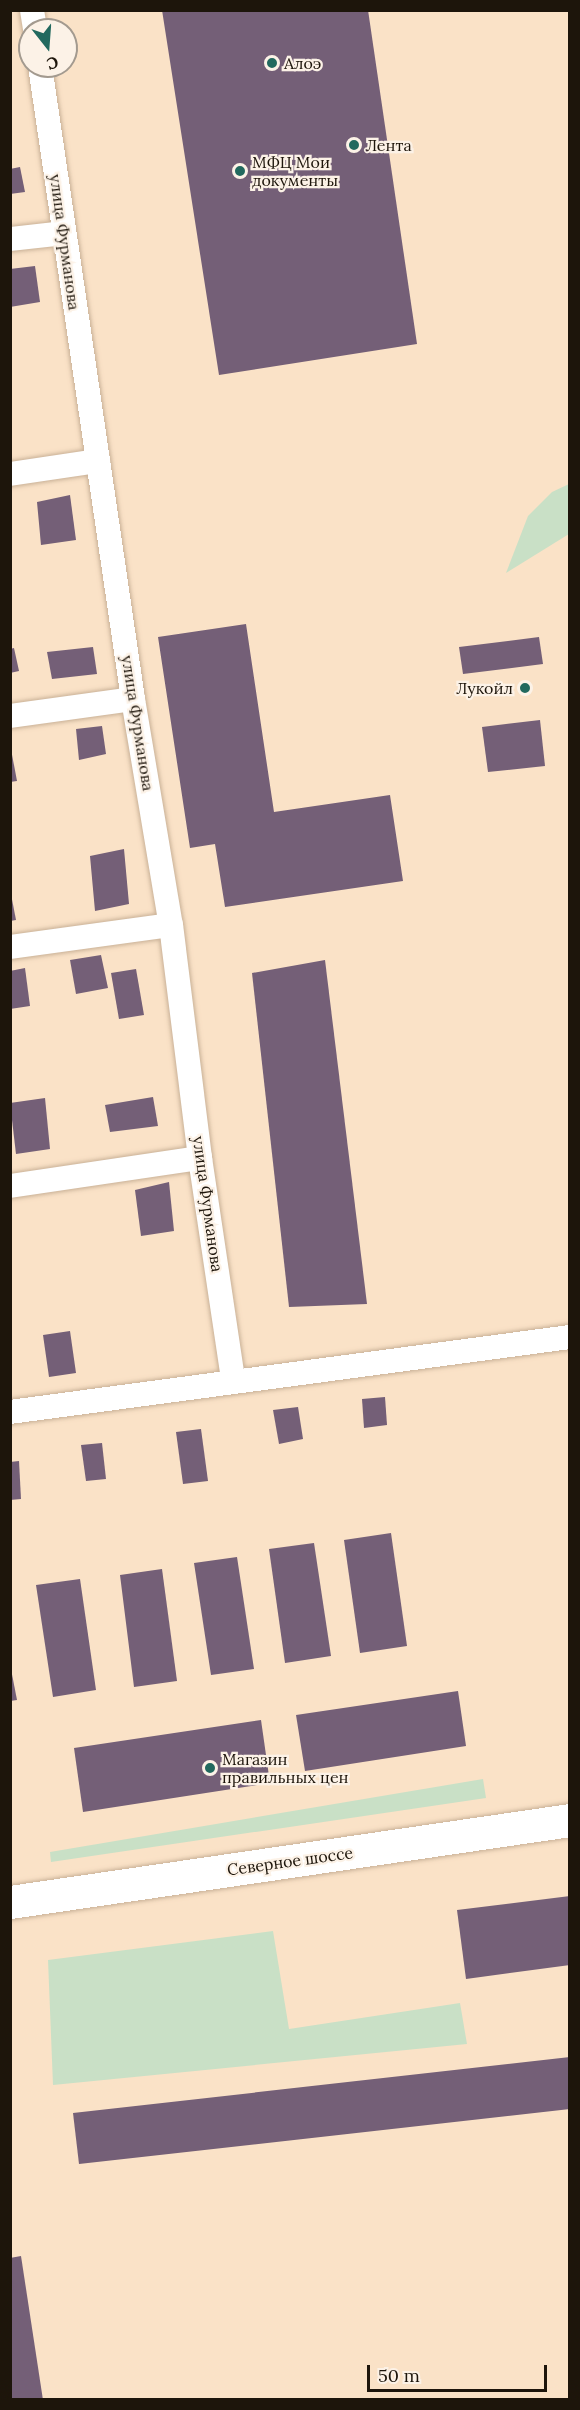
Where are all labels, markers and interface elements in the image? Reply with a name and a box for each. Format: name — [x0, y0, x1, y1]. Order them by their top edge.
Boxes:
north arrow — [18, 18, 78, 78]
text: С — [44, 52, 61, 74]
place label: Алоэ — [284, 53, 321, 73]
marker: Алоэ — [265, 56, 279, 70]
place label: Лента — [366, 135, 412, 155]
marker: Лента — [347, 138, 361, 152]
place label: МФЦ Мои документы — [252, 152, 338, 190]
marker: МФЦ Мои документы — [233, 164, 247, 178]
street label: улица Фурманова — [46, 173, 84, 311]
street label: улица Фурманова — [118, 654, 158, 792]
place label: Лукойл — [456, 678, 513, 698]
marker: Лукойл — [518, 681, 532, 695]
street label: улица Фурманова — [189, 1135, 227, 1273]
place label: Магазин правильных цен — [222, 1749, 349, 1787]
marker: Магазин правильных цен — [203, 1761, 217, 1775]
street label: Северное шоссе — [226, 1843, 354, 1879]
scale bar — [370, 2353, 550, 2391]
text: 50 m — [378, 2364, 420, 2387]

